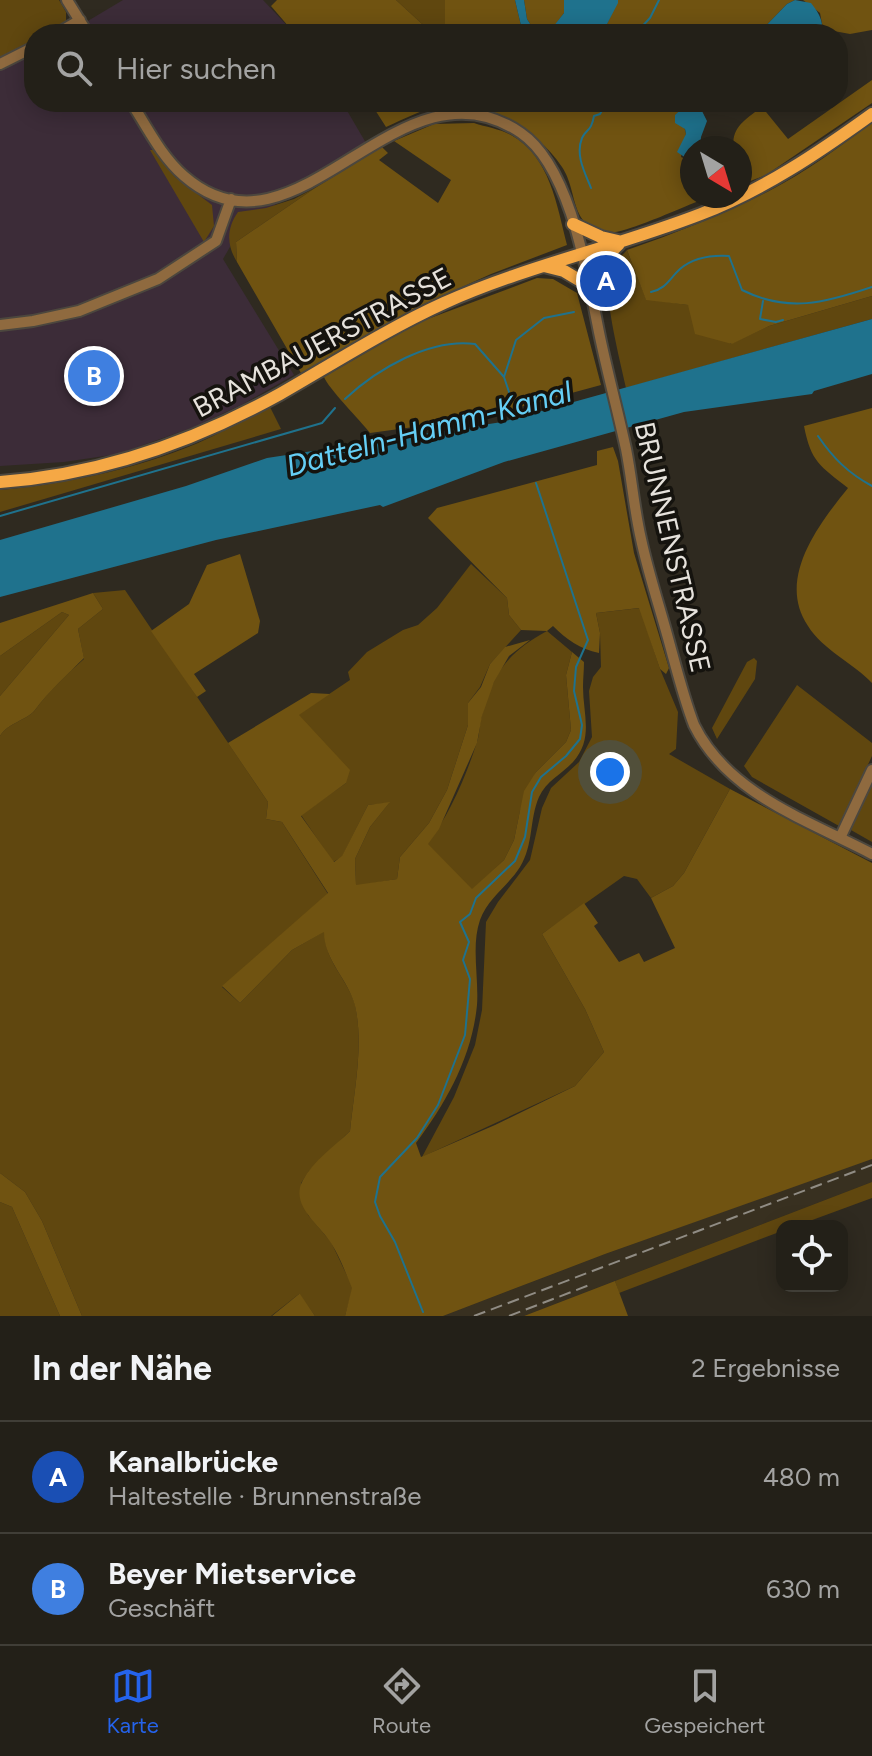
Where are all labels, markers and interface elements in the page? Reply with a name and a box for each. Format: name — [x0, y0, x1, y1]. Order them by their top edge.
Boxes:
search box — [24, 24, 848, 112]
icon: search — [52, 46, 96, 90]
text: Hier suchen — [116, 50, 276, 87]
north arrow — [680, 136, 752, 208]
pin: A — [580, 251, 632, 311]
street label: BRAMBAUERSTRASSE — [187, 260, 457, 424]
pin: B — [68, 346, 120, 406]
water label: Datteln-Hamm-Kanal — [282, 373, 576, 484]
street label: BRUNNENSTRASSE — [628, 418, 718, 676]
your location — [590, 752, 630, 792]
map controls — [776, 1220, 848, 1292]
button: locate — [776, 1220, 848, 1292]
text: In der Nähe — [32, 1348, 212, 1389]
text: 2 Ergebnisse — [691, 1352, 840, 1384]
text: Kanalbrücke — [108, 1443, 278, 1480]
text: A — [49, 1461, 67, 1493]
text: 480 m — [763, 1461, 840, 1493]
text: Haltestelle · Brunnenstraße — [108, 1480, 421, 1512]
text: Beyer Mietservice — [108, 1555, 356, 1592]
text: B — [50, 1573, 66, 1605]
text: 630 m — [766, 1573, 840, 1605]
text: Geschäft — [108, 1592, 215, 1624]
tab: Karte — [107, 1664, 159, 1739]
tab: Route — [372, 1664, 431, 1739]
tab: Gespeichert — [644, 1664, 765, 1739]

